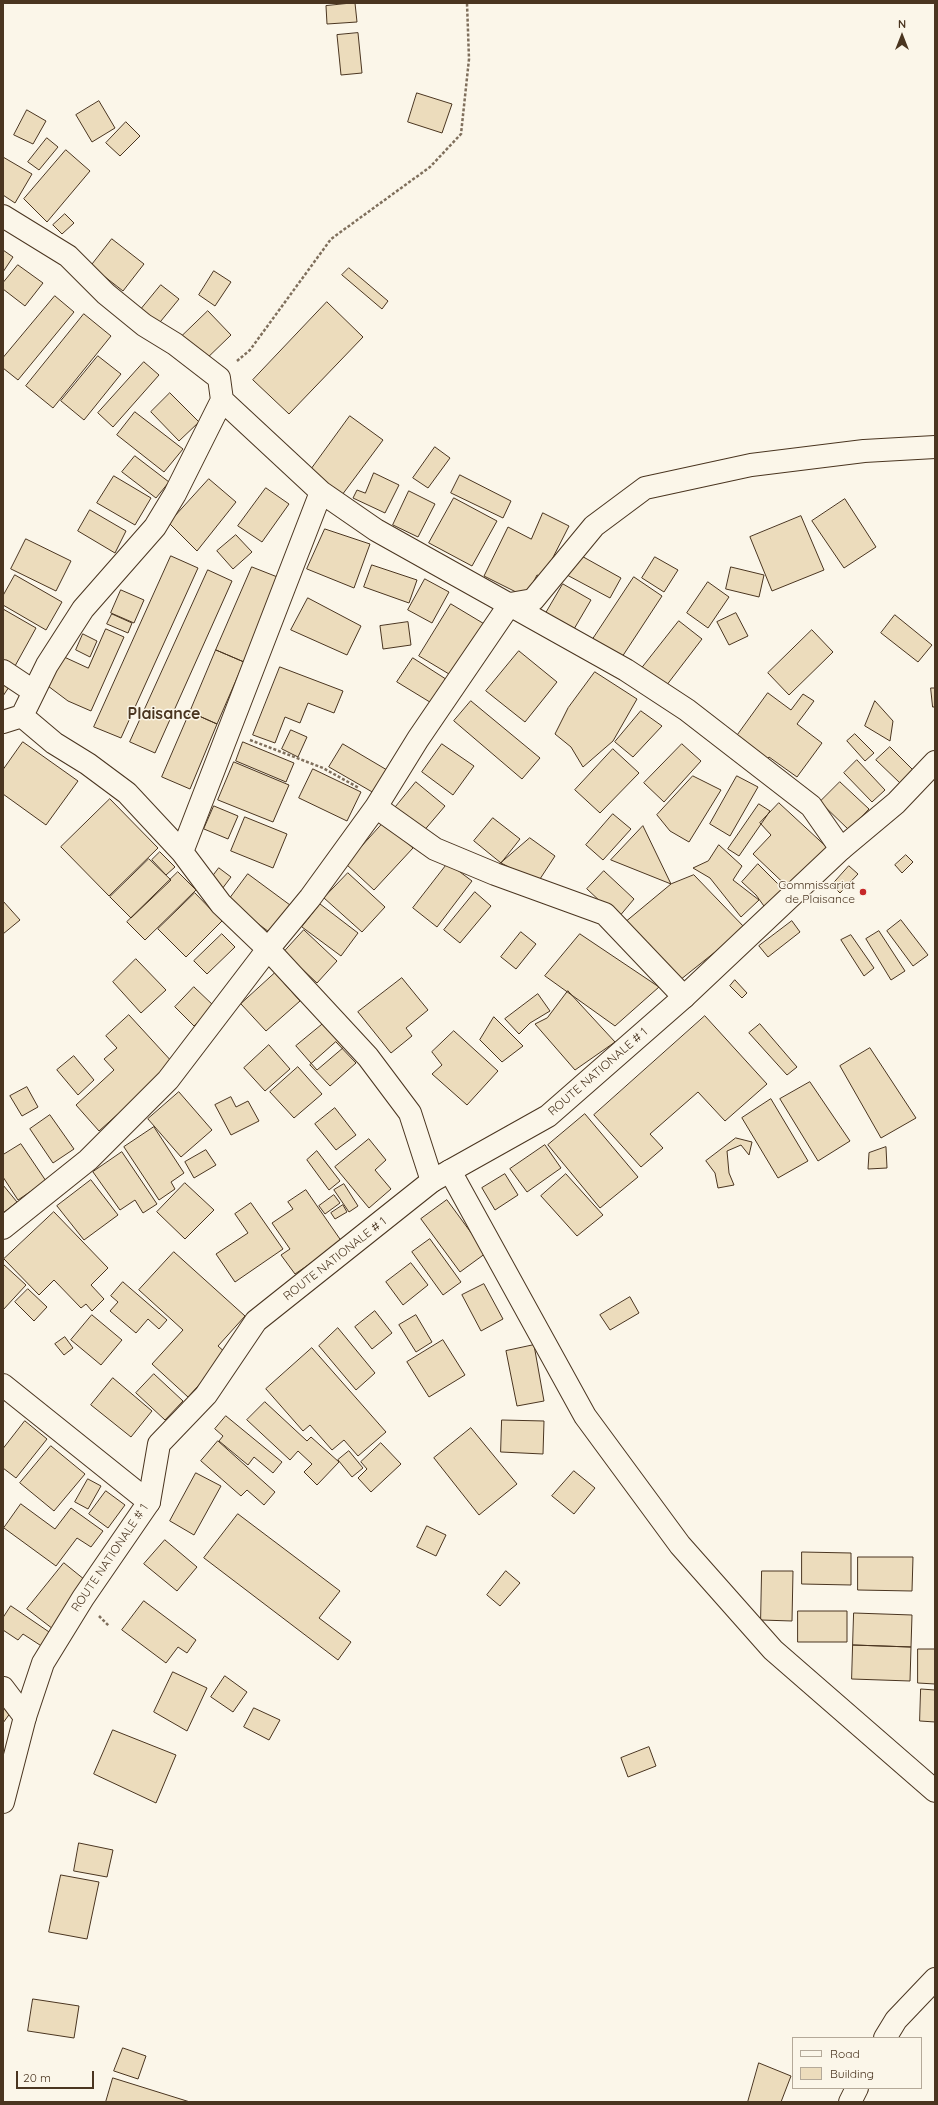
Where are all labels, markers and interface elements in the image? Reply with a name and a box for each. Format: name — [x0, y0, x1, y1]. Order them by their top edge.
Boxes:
north arrow — [882, 16, 922, 56]
text: N — [898, 17, 906, 31]
district label: Plaisance — [128, 704, 200, 724]
place label: Commissariat de Plaisance — [778, 878, 855, 906]
marker: Commissariat de Plaisance — [858, 887, 868, 897]
street label: ROUTE NATIONALE # 1 — [545, 1025, 651, 1119]
street label: ROUTE NATIONALE # 1 — [281, 1214, 389, 1304]
street label: ROUTE NATIONALE # 1 — [69, 1501, 151, 1615]
legend — [792, 2037, 922, 2089]
text: Road — [830, 2046, 860, 2061]
scale bar — [18, 2063, 96, 2089]
text: Building — [830, 2066, 874, 2081]
text: 20 m — [23, 2070, 51, 2085]

